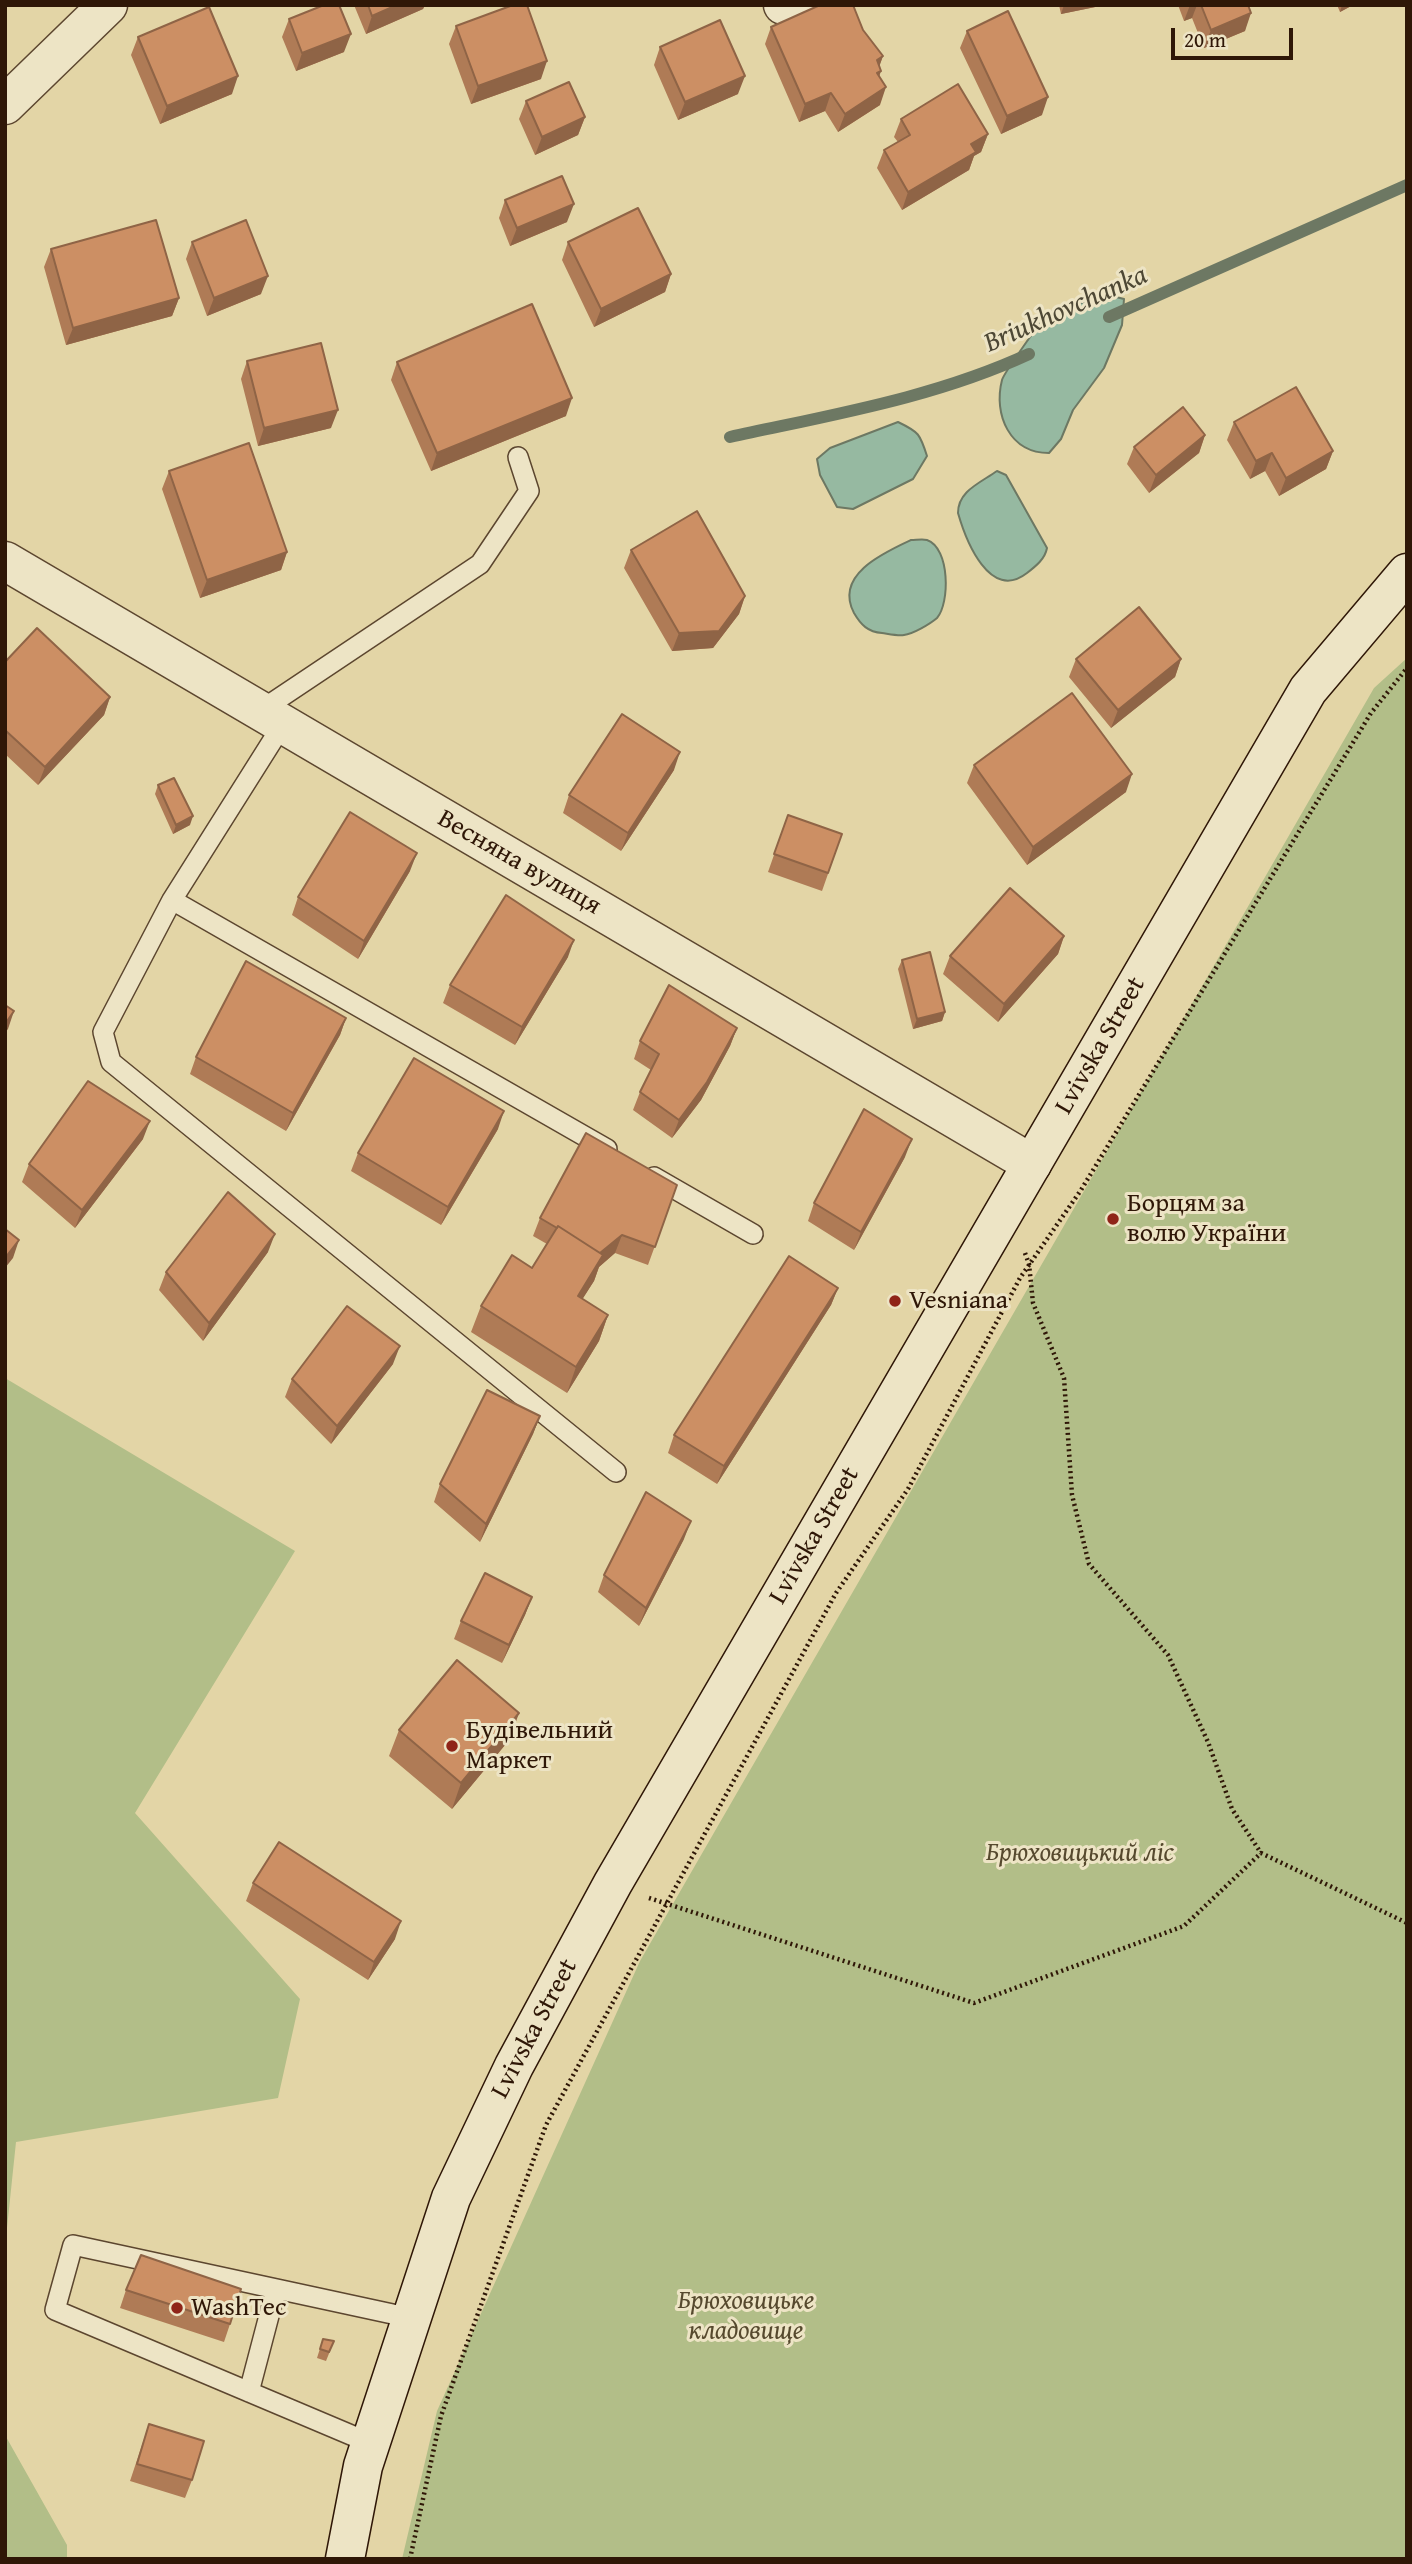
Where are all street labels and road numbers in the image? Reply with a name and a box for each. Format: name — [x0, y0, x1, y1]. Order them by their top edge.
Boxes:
street label: Весняна вулиця — [432, 804, 606, 922]
street label: Lvivska Street — [1049, 972, 1153, 1120]
street label: Lvivska Street — [763, 1462, 867, 1610]
street label: Lvivska Street — [485, 1954, 585, 2104]

